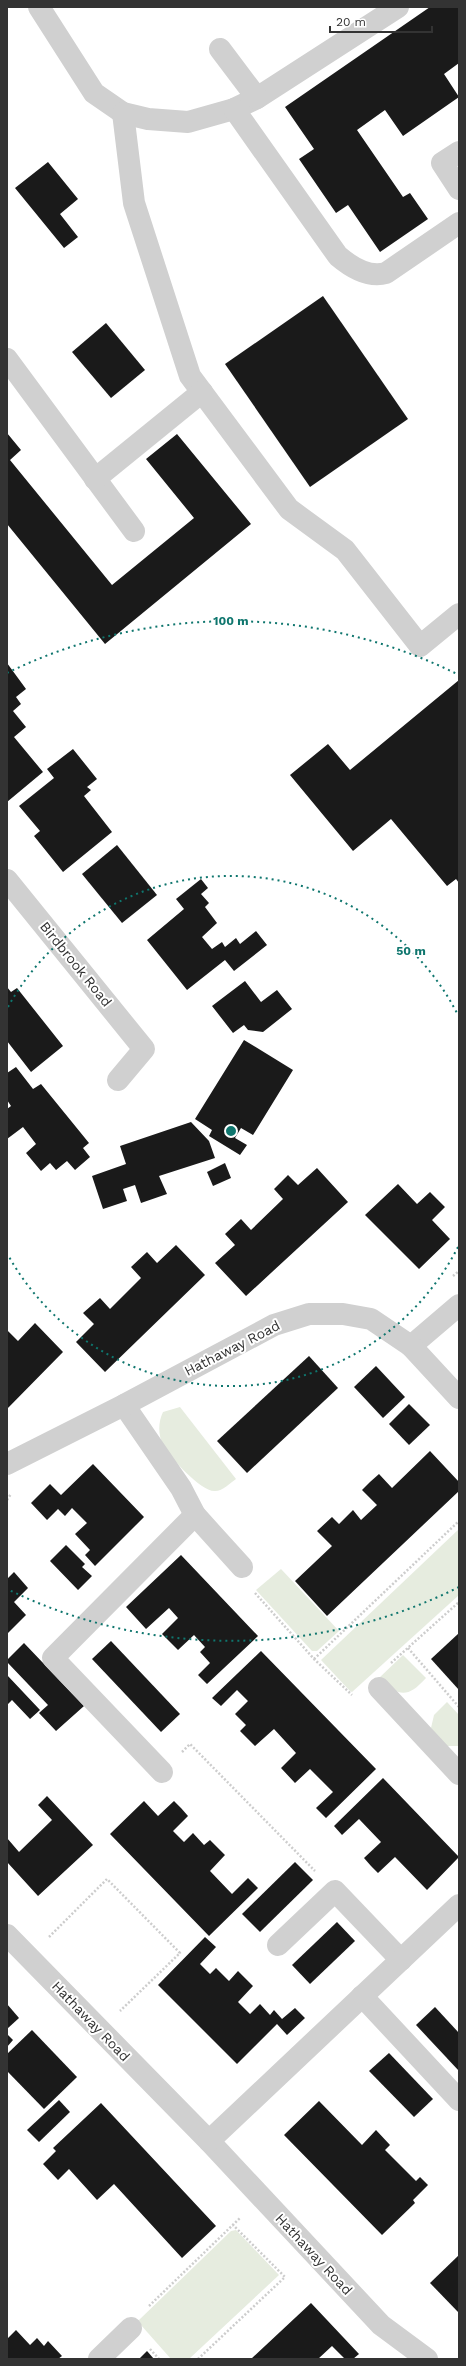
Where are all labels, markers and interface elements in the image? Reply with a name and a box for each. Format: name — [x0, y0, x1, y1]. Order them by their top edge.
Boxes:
scale bar — [330, 8, 432, 34]
text: 20 m — [336, 15, 366, 29]
text: 100 m — [213, 614, 249, 628]
street label: Birdbrook Road — [37, 918, 115, 1010]
text: 50 m — [396, 944, 426, 958]
centre of rings — [224, 1124, 238, 1138]
street label: Hathaway Road — [182, 1317, 282, 1379]
street label: Hathaway Road — [49, 1978, 133, 2064]
street label: Hathaway Road — [272, 2210, 356, 2298]

